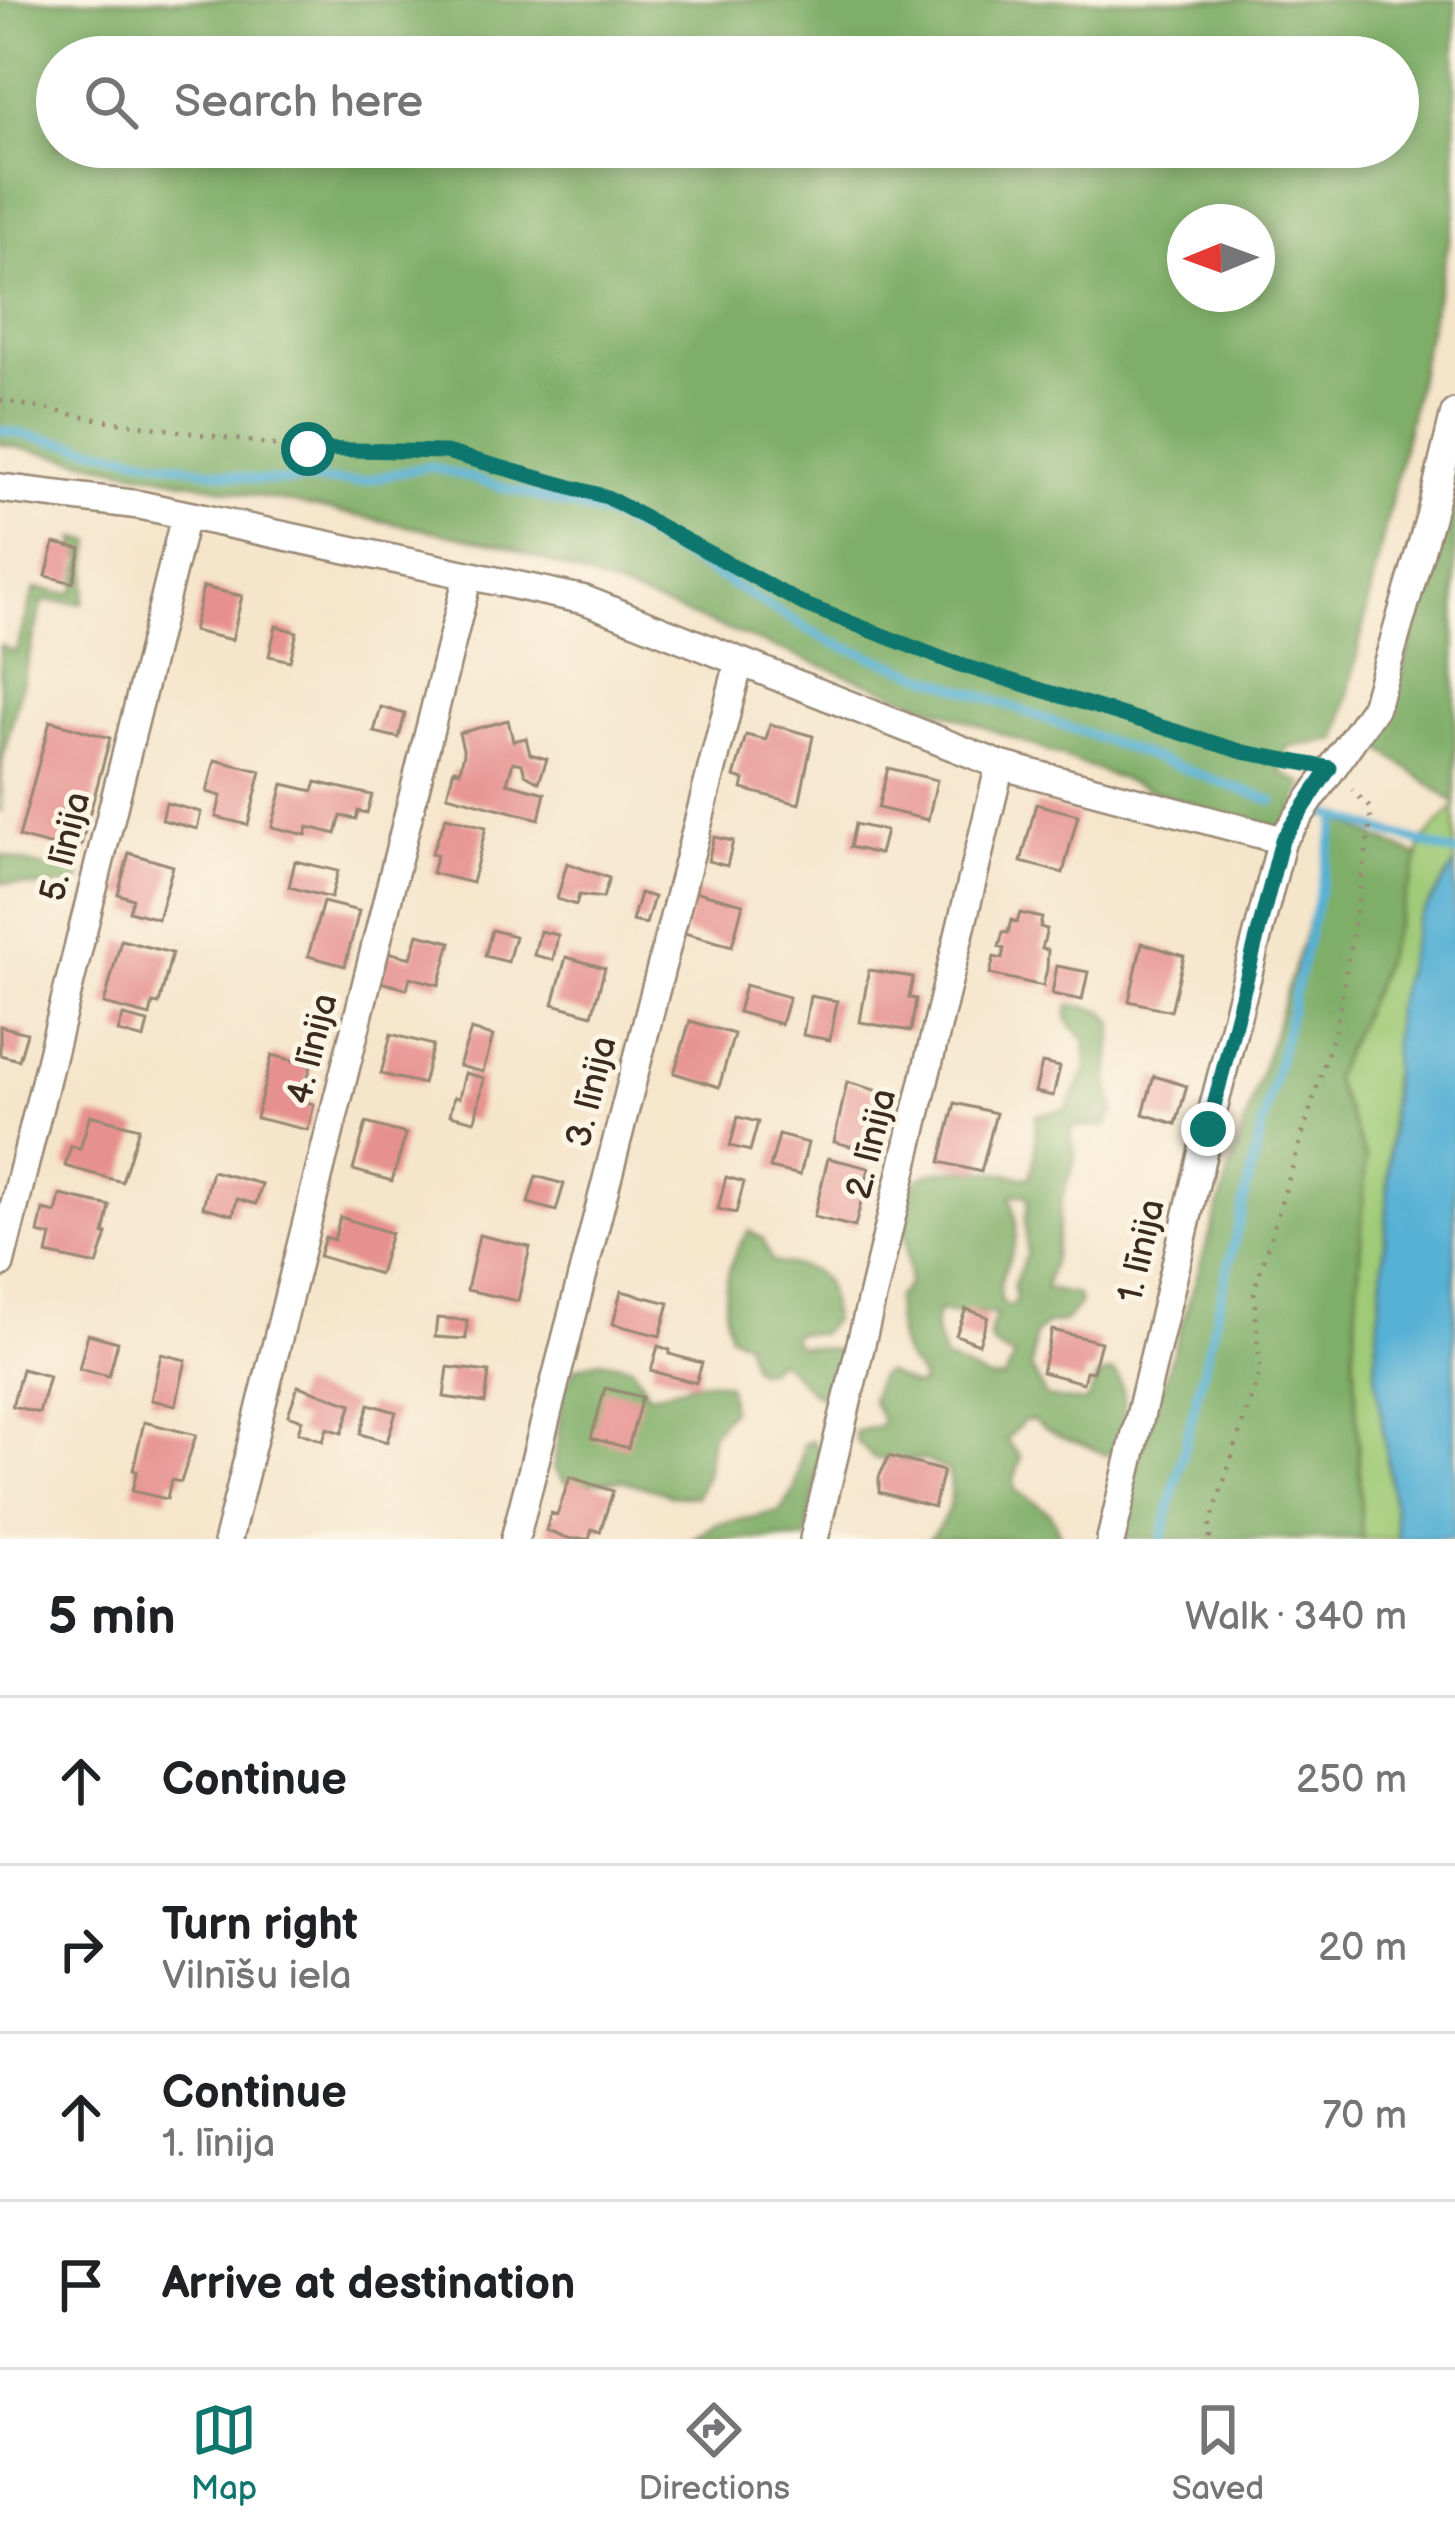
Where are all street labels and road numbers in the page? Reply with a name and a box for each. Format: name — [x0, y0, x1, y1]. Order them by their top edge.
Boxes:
street label: 5. līnija — [32, 788, 100, 906]
street label: 4. līnija — [279, 989, 347, 1109]
street label: 3. līnija — [557, 1032, 627, 1152]
street label: 2. līnija — [838, 1084, 906, 1204]
street label: 1. līnija — [1109, 1195, 1175, 1307]

